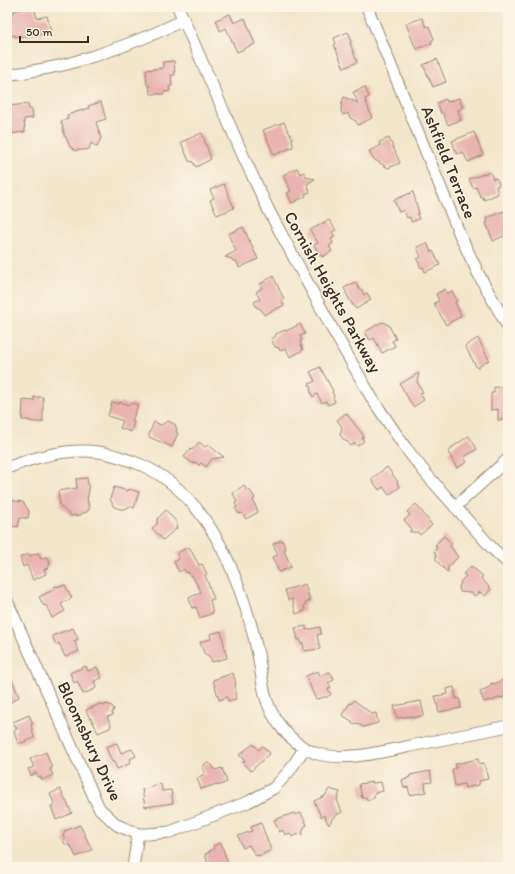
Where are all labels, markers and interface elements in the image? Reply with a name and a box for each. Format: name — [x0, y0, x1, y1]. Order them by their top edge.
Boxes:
scale bar — [20, 18, 88, 44]
text: 50 m — [26, 25, 52, 39]
street label: Ashfield Terrace — [417, 103, 481, 221]
street label: Cornish Heights Parkway — [280, 208, 386, 376]
street label: Bloomsbury Drive — [54, 678, 126, 804]

